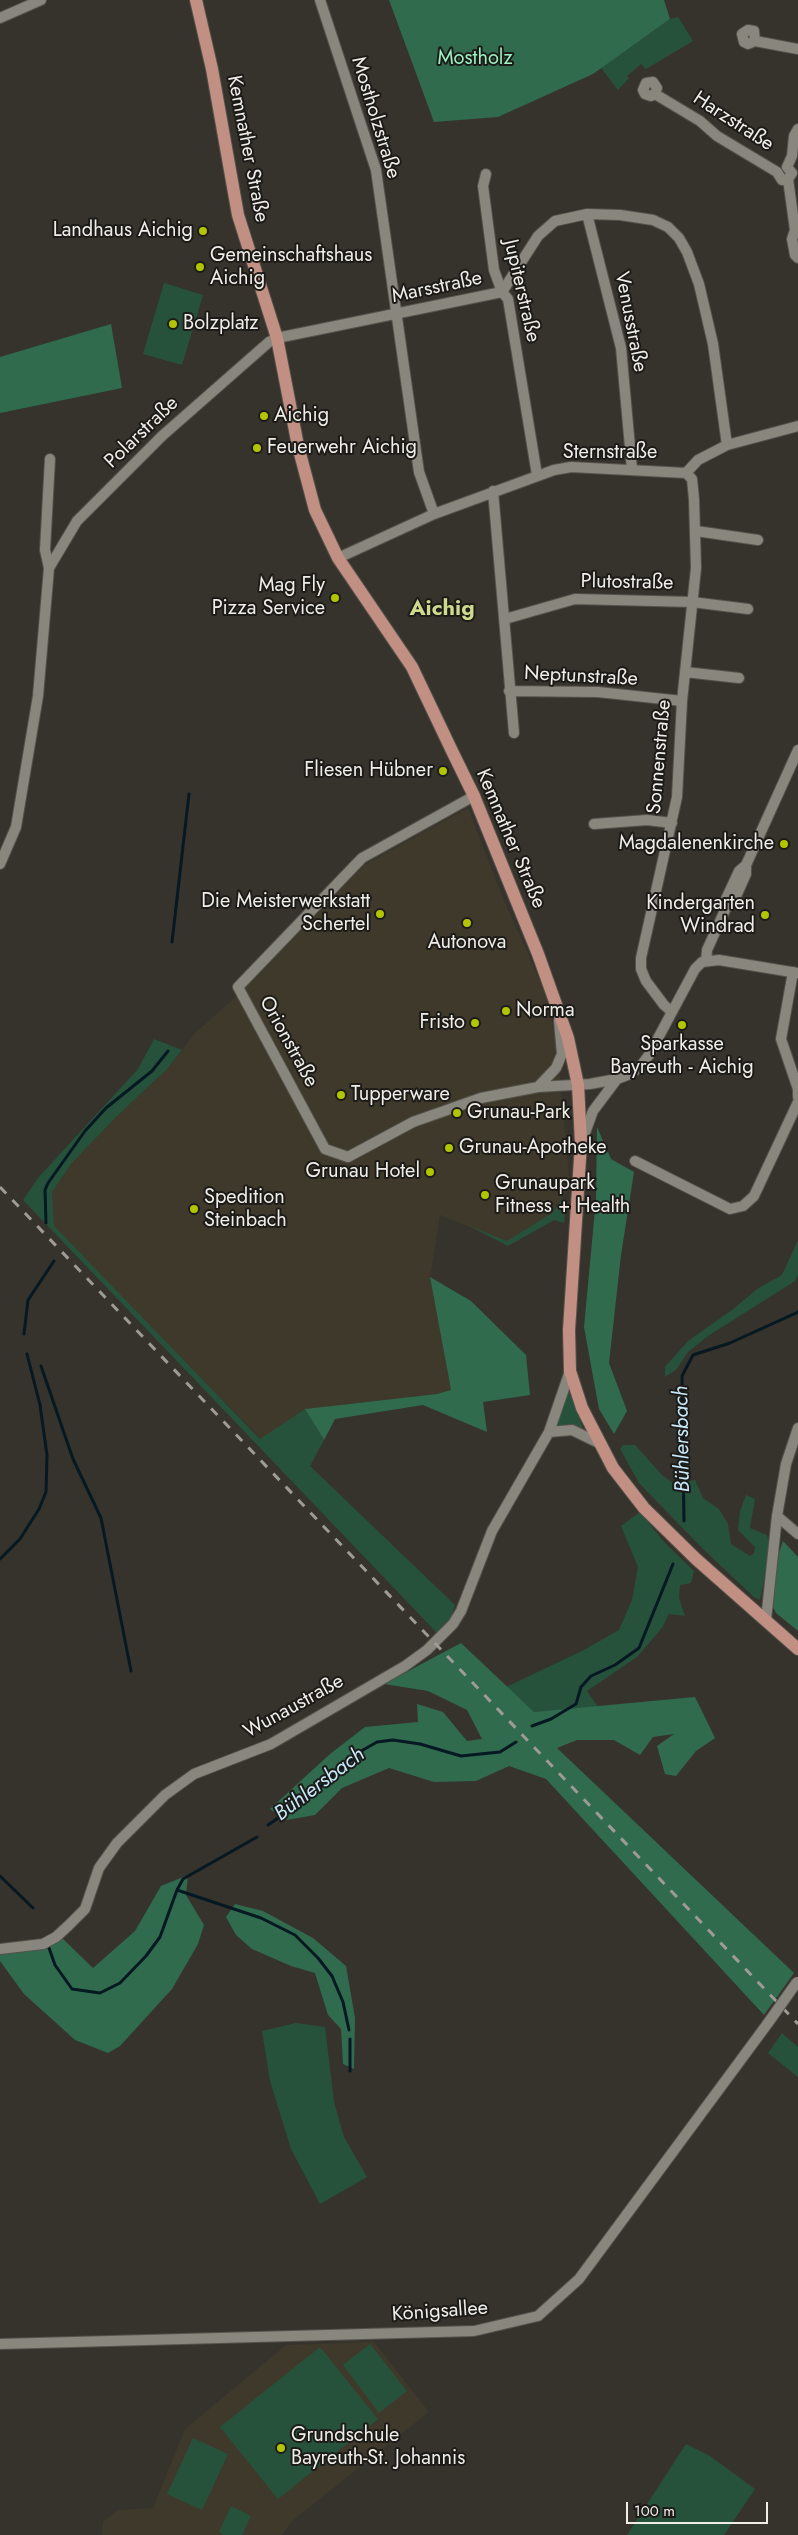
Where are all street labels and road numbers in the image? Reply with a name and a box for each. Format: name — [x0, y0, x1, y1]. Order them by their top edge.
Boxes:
street label: Mostholzstraße — [345, 54, 405, 182]
street label: Kemnather Straße — [221, 74, 273, 224]
street label: Harzstraße — [688, 87, 778, 157]
street label: Jupiterstraße — [498, 237, 544, 345]
street label: Marsstraße — [390, 267, 484, 309]
street label: Venusstraße — [608, 270, 652, 374]
street label: Polarstraße — [100, 392, 184, 474]
street label: Sternstraße — [563, 441, 657, 465]
street label: Plutostraße — [580, 570, 674, 596]
street label: Neptunstraße — [523, 662, 639, 692]
street label: Sonnenstraße — [643, 699, 677, 815]
street label: Kemnather Straße — [470, 766, 550, 912]
street label: Orionstraße — [253, 992, 323, 1092]
street label: Wunaustraße — [240, 1670, 348, 1744]
street label: Königsallee — [391, 2297, 489, 2327]

